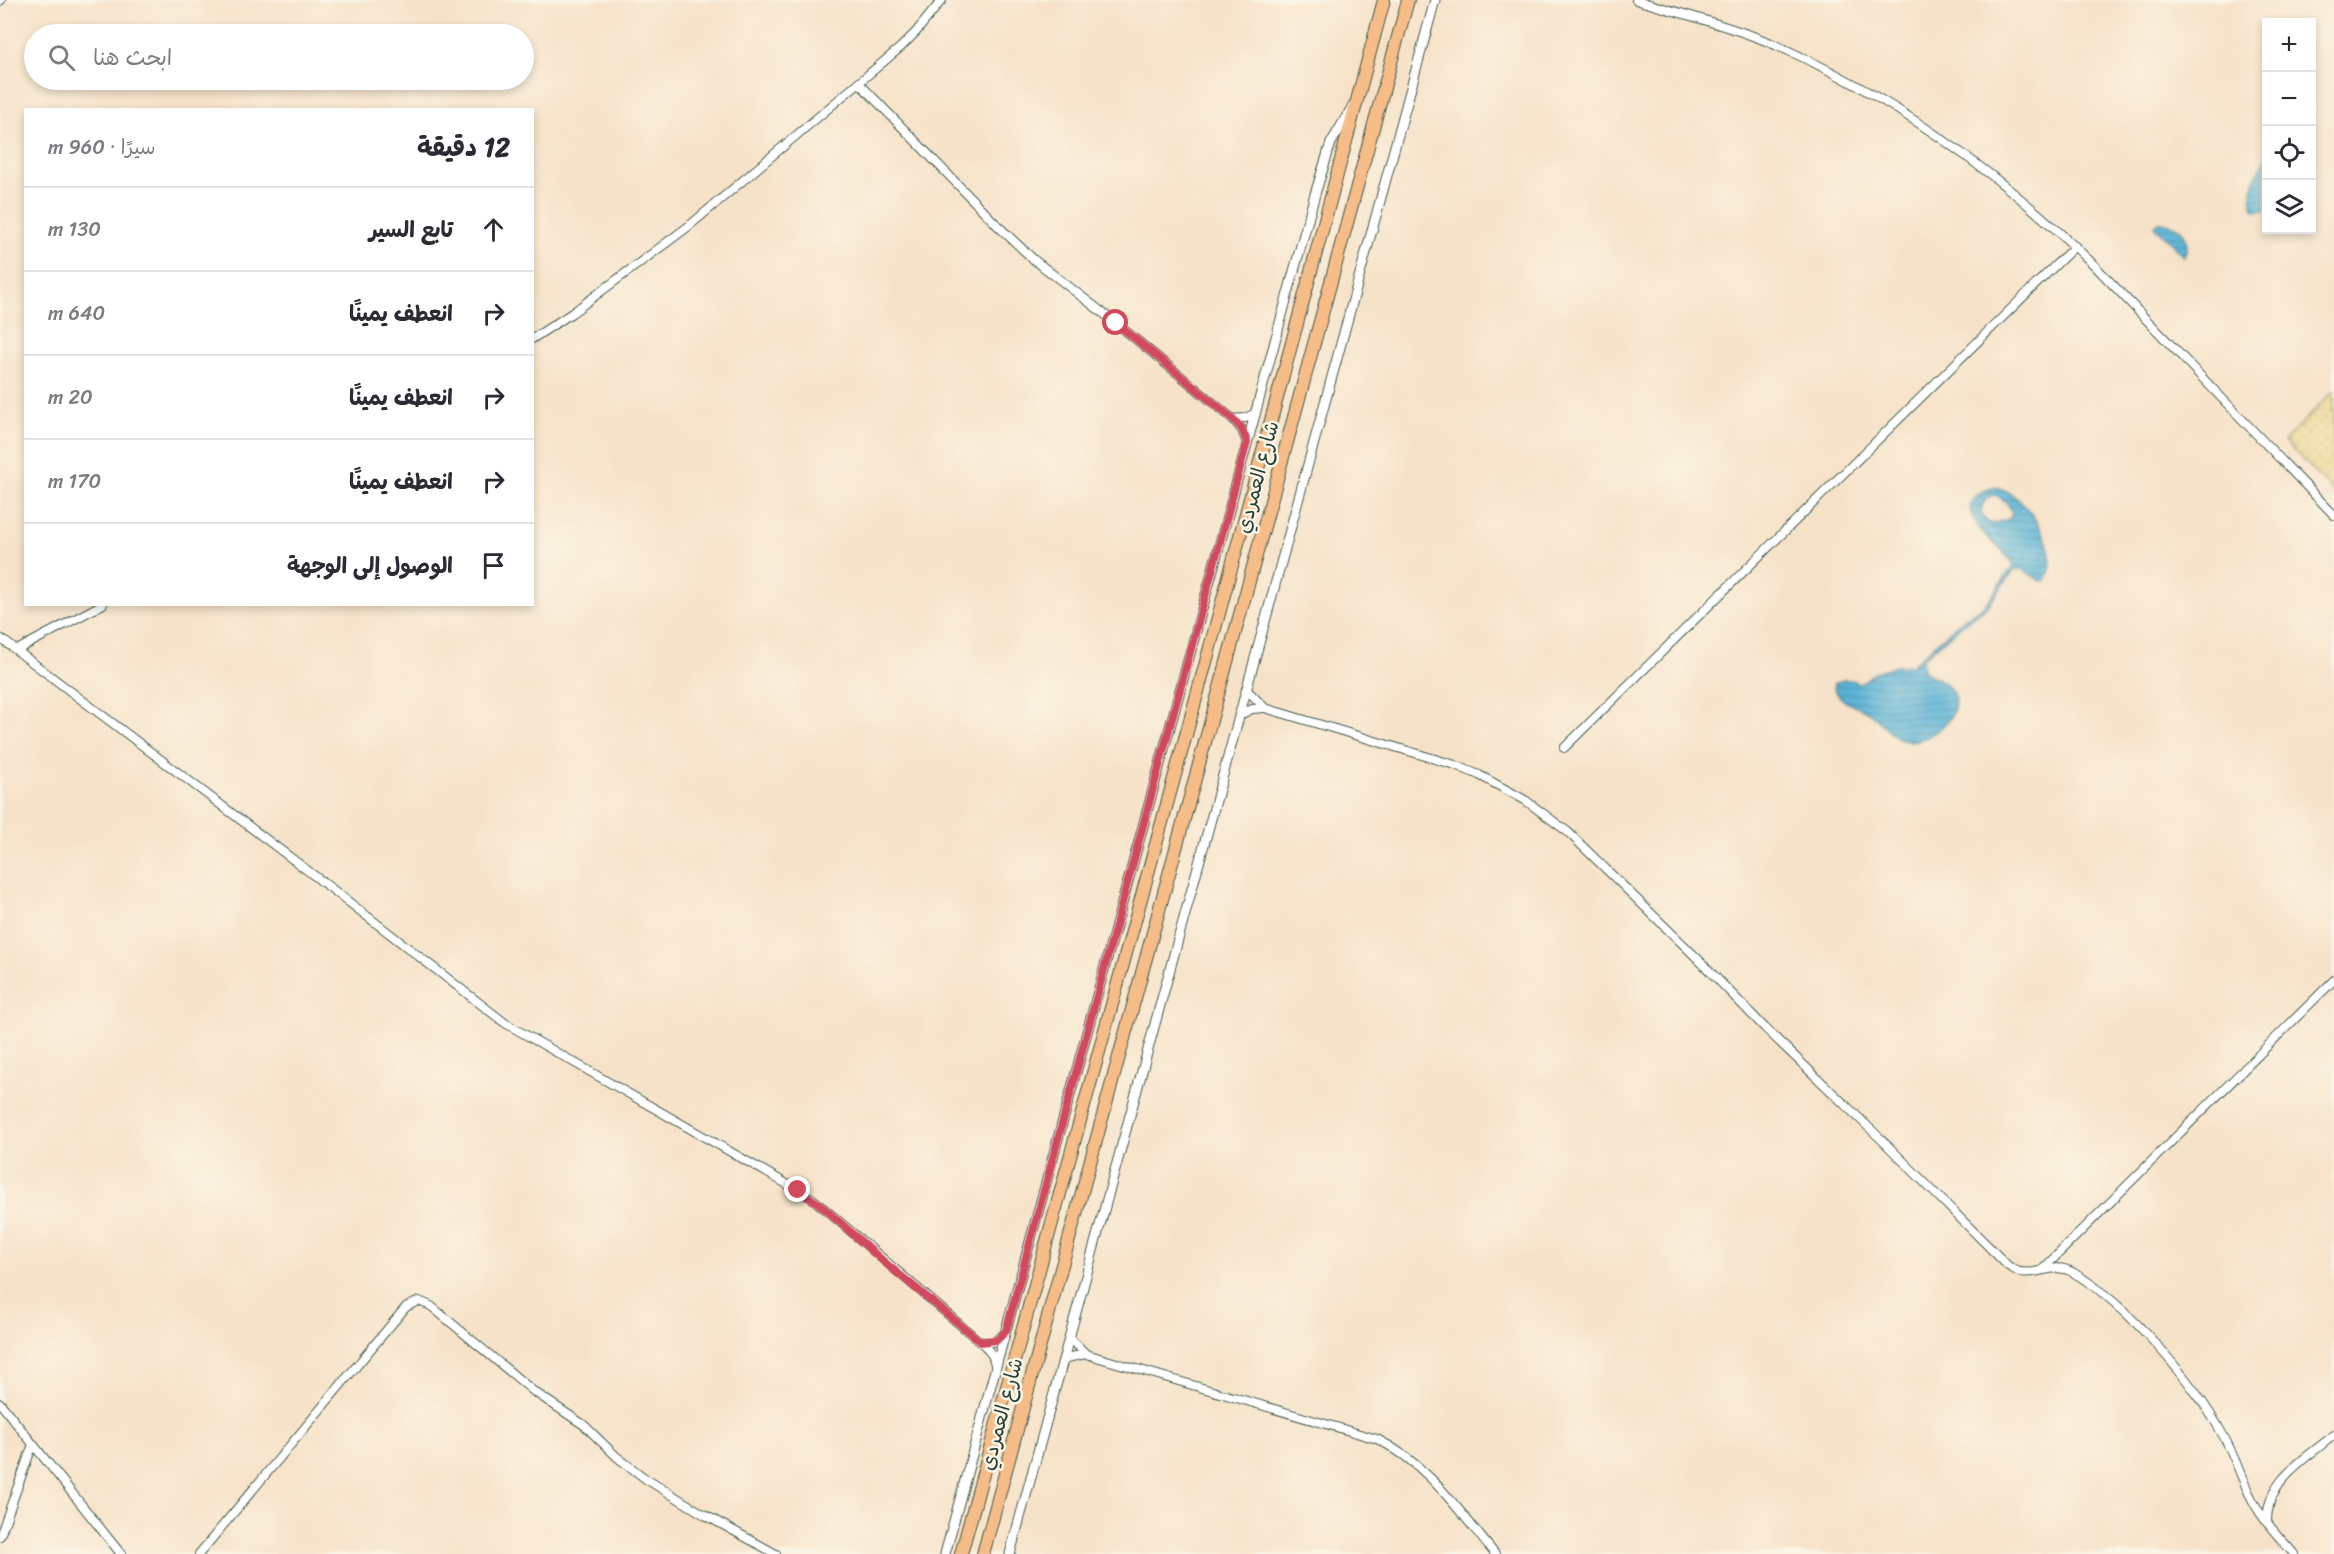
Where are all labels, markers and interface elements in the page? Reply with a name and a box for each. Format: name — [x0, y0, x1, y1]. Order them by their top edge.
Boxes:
map controls — [2262, 18, 2316, 234]
button: + — [2262, 18, 2316, 72]
search box — [24, 24, 534, 90]
text: ابحث هنا — [93, 38, 172, 77]
icon: search — [45, 41, 78, 74]
button: − — [2262, 72, 2316, 126]
text: 12 دقيقة — [417, 124, 510, 170]
button: locate — [2262, 126, 2316, 180]
text: سيرًا · 960 m — [48, 130, 155, 165]
button: layers — [2262, 180, 2316, 234]
text: تابع السير — [369, 210, 453, 249]
text: 130 m — [48, 212, 101, 247]
icon: ahead — [477, 213, 510, 246]
text: انعطف يمينًا — [349, 294, 453, 333]
text: 640 m — [48, 296, 105, 331]
icon: right — [477, 297, 510, 330]
route start — [1102, 309, 1128, 335]
text: انعطف يمينًا — [349, 378, 453, 417]
text: 20 m — [48, 380, 93, 415]
icon: right — [477, 381, 510, 414]
street label: شارع العمردي — [1226, 417, 1289, 537]
text: انعطف يمينًا — [349, 462, 453, 501]
text: 170 m — [48, 464, 101, 499]
icon: right — [477, 465, 510, 498]
text: الوصول إلى الوجهة — [287, 546, 453, 585]
icon: arrive — [477, 549, 510, 582]
route end — [784, 1176, 810, 1202]
street label: شارع العمردي — [970, 1354, 1033, 1474]

